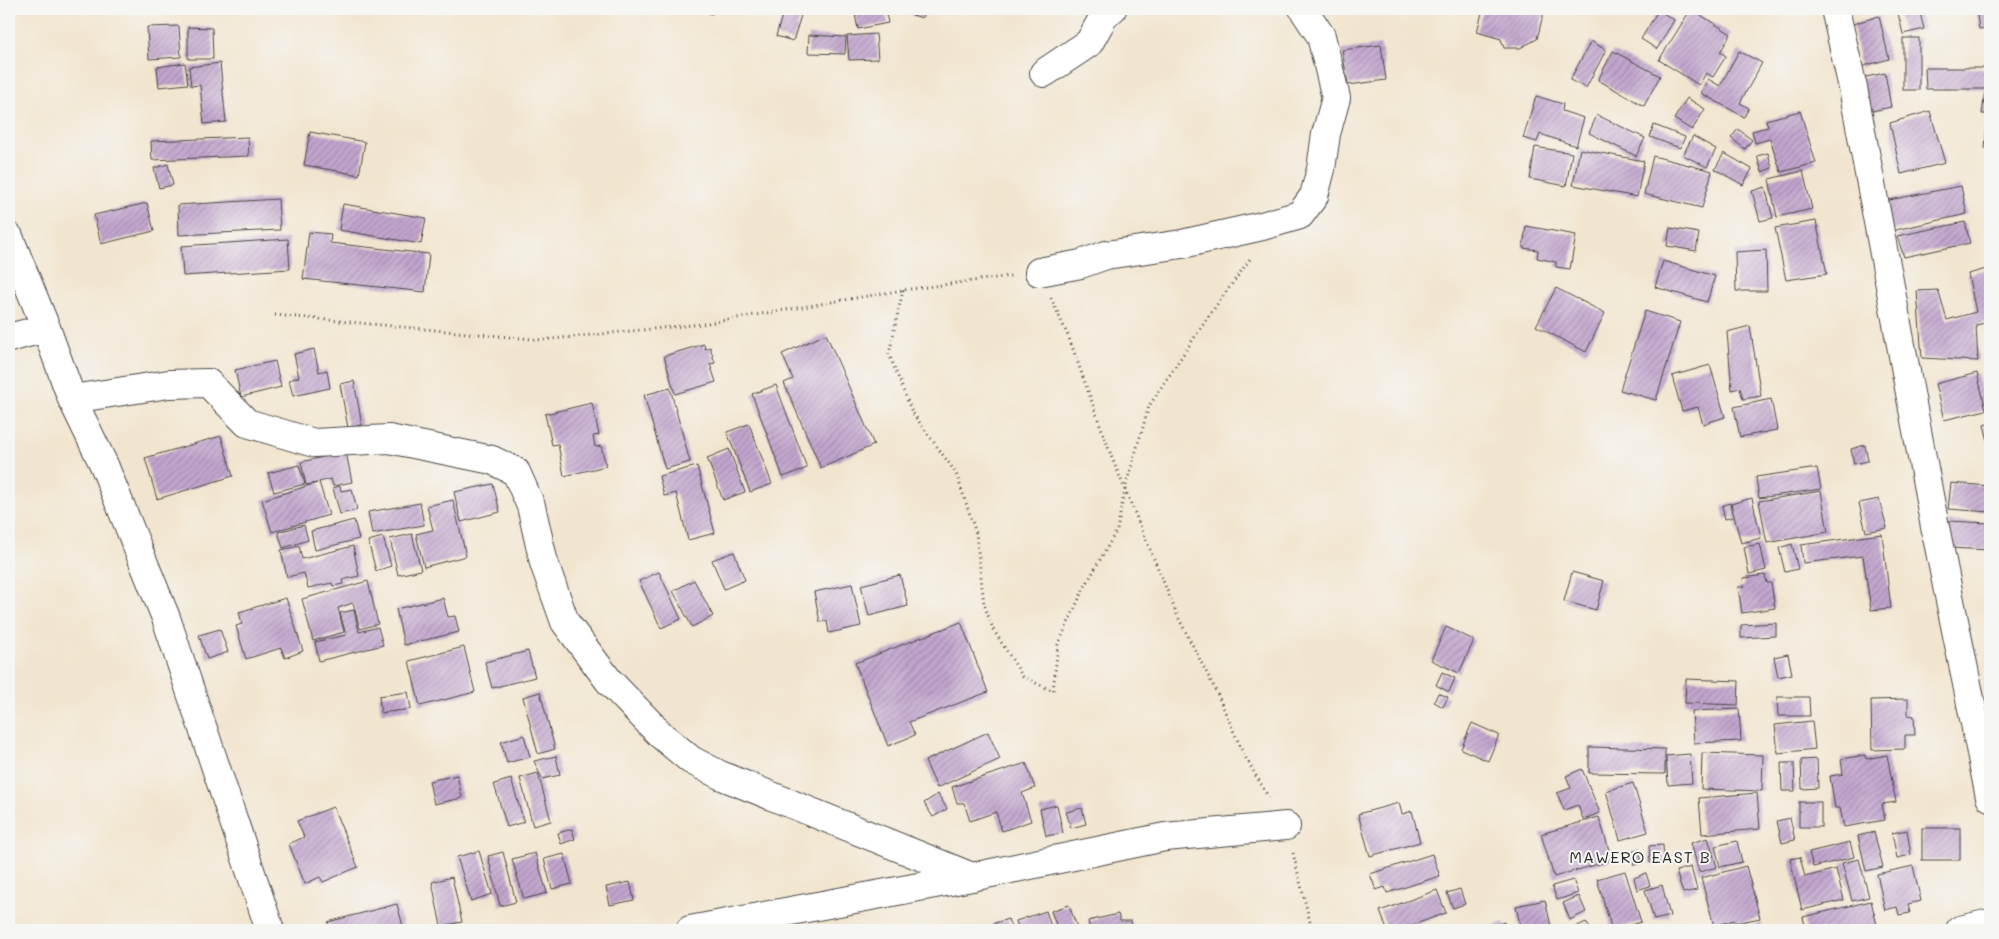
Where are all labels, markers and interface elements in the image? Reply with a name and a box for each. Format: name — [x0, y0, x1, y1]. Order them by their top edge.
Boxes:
district label: MAWERO EAST B — [1569, 846, 1711, 867]

